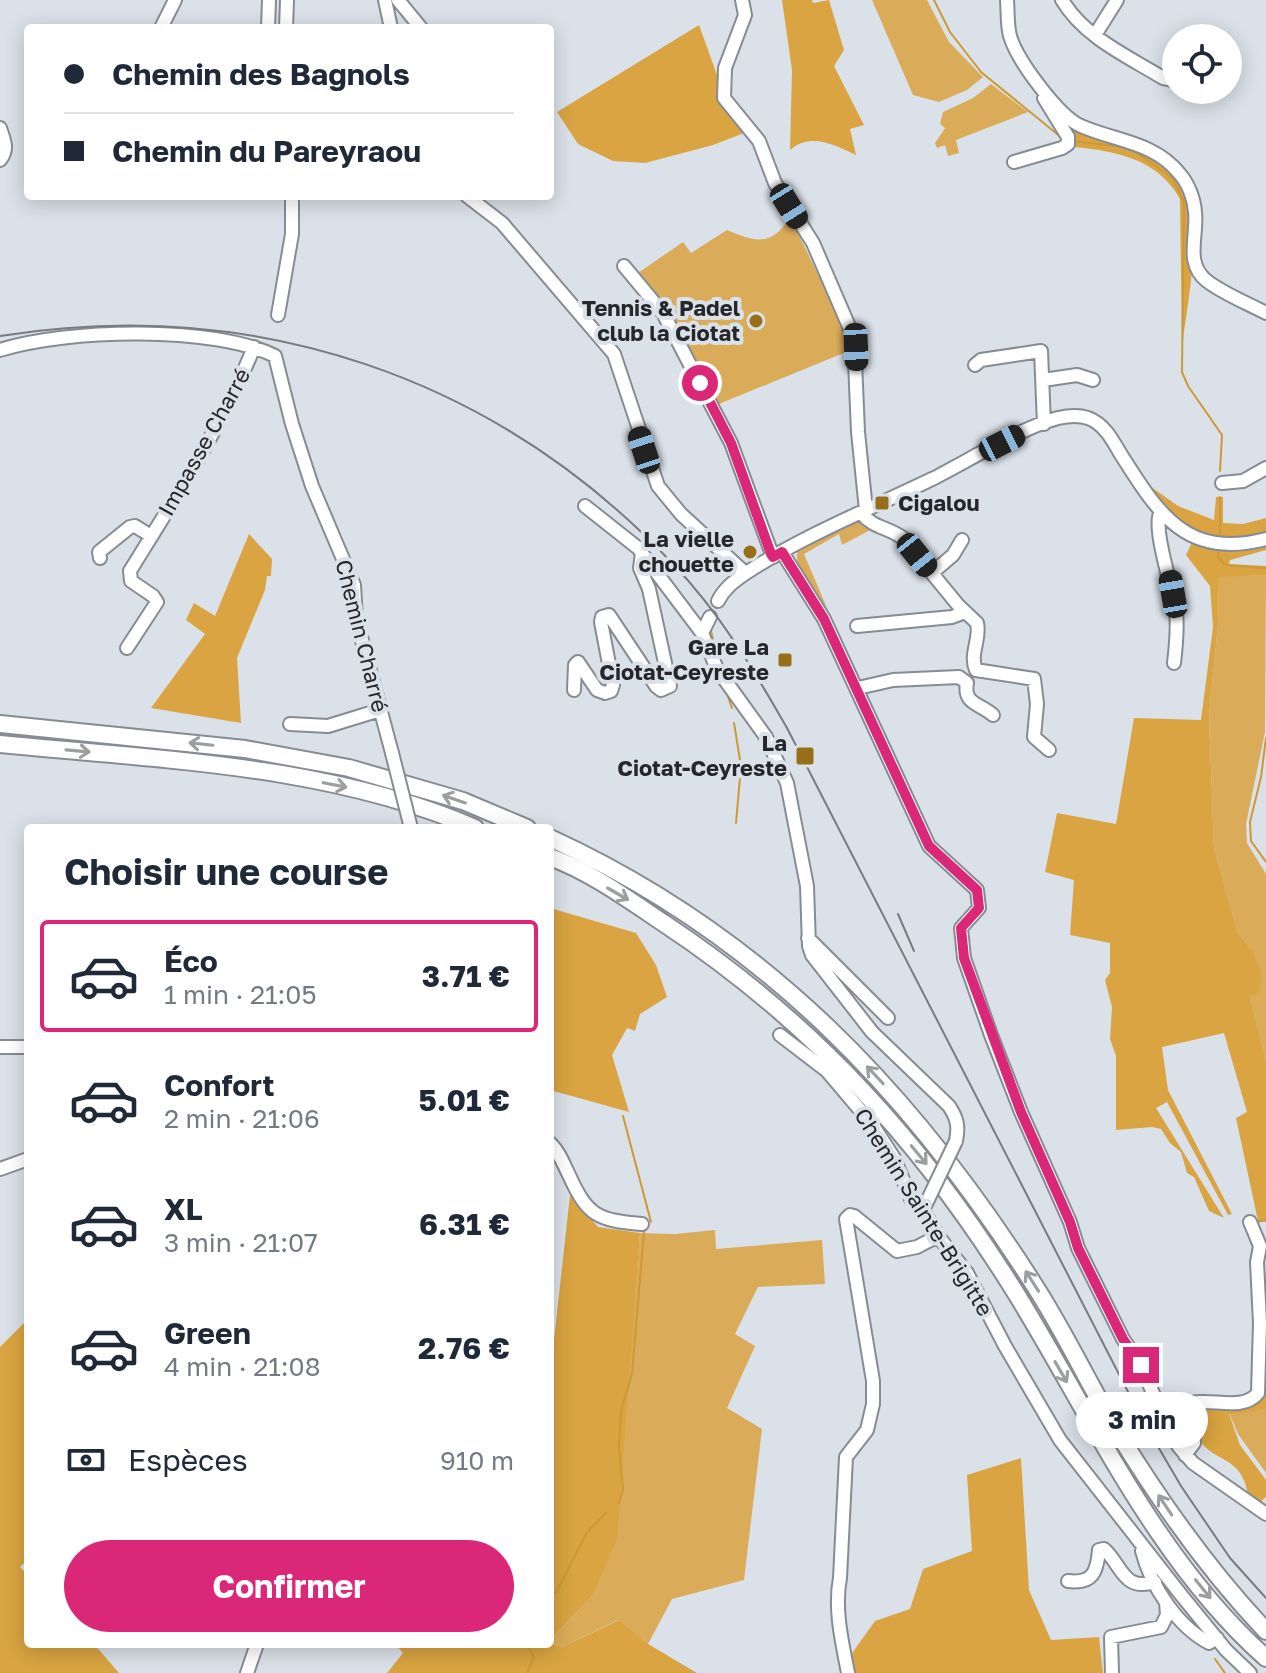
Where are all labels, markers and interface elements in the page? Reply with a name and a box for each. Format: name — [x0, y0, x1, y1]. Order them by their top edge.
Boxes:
map controls — [1162, 24, 1242, 104]
button: locate — [1162, 24, 1242, 104]
text: Chemin des Bagnols — [112, 56, 410, 92]
text: Chemin du Pareyraou — [112, 133, 421, 169]
car — [766, 179, 812, 233]
place label: Tennis & Padel club la Ciotat — [582, 294, 740, 346]
marker: Tennis & Padel club la Ciotat — [747, 312, 765, 330]
car — [843, 323, 869, 371]
street label: Impasse Charré — [152, 363, 255, 520]
route start — [682, 365, 718, 401]
car — [975, 421, 1029, 465]
car — [625, 423, 663, 477]
place label: Cigalou — [898, 489, 980, 516]
marker: Cigalou — [873, 494, 891, 512]
place label: La vielle chouette — [639, 525, 734, 577]
car — [893, 529, 941, 581]
marker: La vielle chouette — [741, 543, 759, 561]
street label: Chemin Charré — [330, 557, 394, 715]
car — [1157, 568, 1189, 620]
place label: Gare La Ciotat-Ceyreste — [599, 633, 769, 685]
marker: Gare La Ciotat-Ceyreste — [776, 651, 794, 669]
place label: La Ciotat-Ceyreste — [617, 729, 787, 781]
one-way arrow — [188, 737, 215, 752]
one-way arrow — [64, 744, 91, 759]
marker: La Ciotat-Ceyreste — [794, 745, 816, 767]
one-way arrow — [322, 778, 348, 793]
one-way arrow — [442, 790, 467, 805]
text: Choisir une course — [64, 850, 388, 893]
one-way arrow — [606, 886, 629, 902]
icon: car — [68, 940, 140, 1012]
text: Éco — [164, 943, 218, 979]
text: 3.71 € — [422, 958, 510, 994]
text: 1 min · 21:05 — [164, 979, 317, 1010]
icon: car — [68, 1064, 140, 1136]
one-way arrow — [867, 1065, 885, 1085]
text: Confort — [164, 1067, 275, 1103]
text: 5.01 € — [419, 1082, 510, 1118]
text: 2 min · 21:06 — [164, 1103, 320, 1134]
street label: Chemin Sainte-Brigitte — [849, 1103, 999, 1321]
one-way arrow — [910, 1144, 928, 1165]
icon: car — [68, 1188, 140, 1260]
text: XL — [164, 1191, 203, 1227]
text: 6.31 € — [419, 1206, 510, 1242]
text: 3 min · 21:07 — [164, 1227, 318, 1258]
one-way arrow — [1024, 1270, 1040, 1293]
icon: car — [68, 1312, 140, 1384]
text: Green — [164, 1315, 251, 1351]
text: 2.76 € — [418, 1330, 510, 1366]
route end — [1123, 1347, 1159, 1383]
text: 4 min · 21:08 — [164, 1351, 321, 1382]
one-way arrow — [1053, 1360, 1069, 1383]
callout: 3 min — [1075, 1393, 1207, 1449]
text: 3 min — [1108, 1404, 1176, 1435]
icon: cash — [64, 1438, 108, 1482]
text: Espèces — [128, 1442, 248, 1478]
text: 910 m — [440, 1445, 514, 1476]
one-way arrow — [1157, 1494, 1173, 1516]
button: Confirmer — [64, 1540, 514, 1632]
one-way arrow — [1194, 1579, 1212, 1599]

